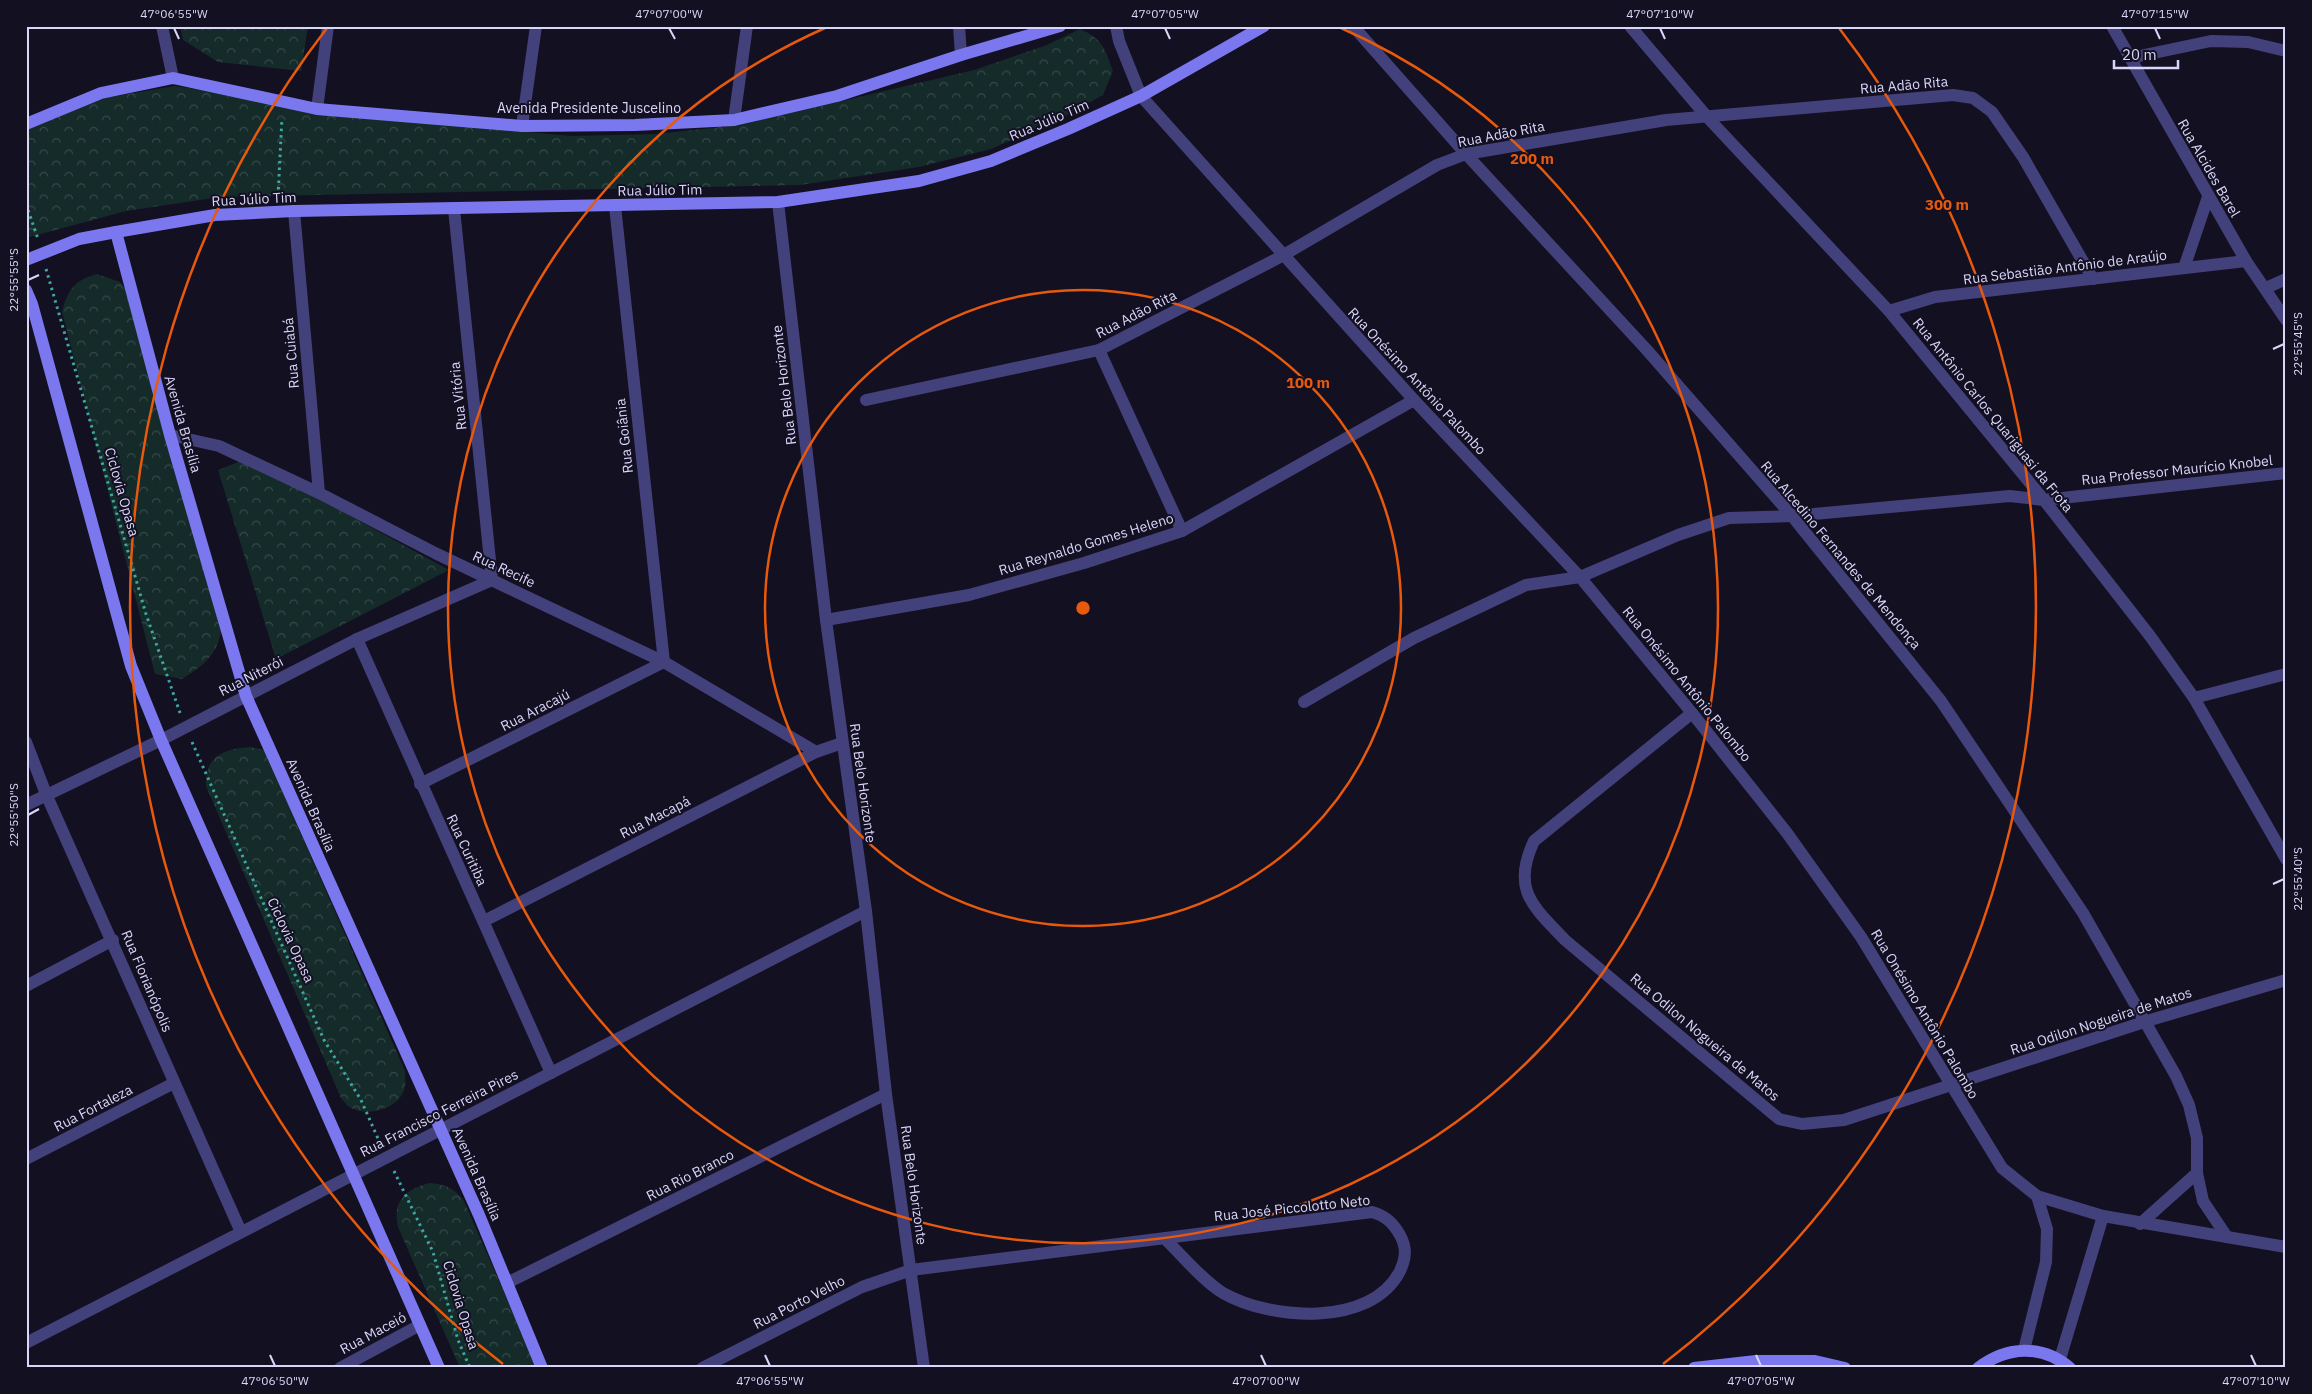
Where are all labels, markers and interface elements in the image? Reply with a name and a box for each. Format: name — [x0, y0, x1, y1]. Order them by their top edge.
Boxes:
text: 47°06'55"W — [140, 6, 208, 21]
text: 47°07'00"W — [635, 6, 703, 21]
text: 47°07'05"W — [1131, 6, 1199, 21]
text: 47°07'10"W — [1626, 6, 1694, 21]
text: 47°07'15"W — [2121, 6, 2189, 21]
scale bar — [2114, 38, 2178, 70]
text: 20 m — [2122, 45, 2157, 64]
street label: Rua Adão Rita — [1859, 72, 1949, 98]
street label: Rua Júlio Tim — [1006, 95, 1092, 145]
street label: Avenida Presidente Juscelino — [497, 99, 681, 117]
street label: Rua Alcides Barel — [2174, 116, 2244, 220]
street label: Rua Adão Rita — [1456, 117, 1547, 151]
text: 200 m — [1510, 149, 1554, 168]
street label: Rua Júlio Tim — [617, 180, 703, 200]
street label: Rua Júlio Tim — [211, 188, 297, 210]
text: 300 m — [1925, 195, 1969, 214]
street label: Rua Sebastião Antônio de Araújo — [1962, 246, 2168, 288]
text: 22°55'55"S — [6, 248, 21, 312]
street label: Rua Adão Rita — [1093, 286, 1180, 342]
street label: Rua Onésimo Antônio Palombo — [1344, 304, 1490, 458]
text: 22°55'45"S — [2290, 312, 2305, 376]
street label: Rua Antônio Carlos Quariguasi da Frota — [1909, 314, 2077, 516]
street label: Rua Cuiabá — [279, 316, 303, 389]
street label: Rua Belo Horizonte — [768, 324, 800, 446]
street label: Rua Vitória — [445, 360, 471, 431]
street label: Avenida Brasília — [161, 373, 206, 475]
text: 100 m — [1286, 373, 1330, 392]
street label: Rua Goiânia — [611, 397, 637, 474]
street label: Ciclovia Opasa — [101, 445, 143, 539]
street label: Rua Professor Maurício Knobel — [2081, 451, 2274, 489]
street label: Rua Alcedino Fernandes de Mendonça — [1757, 457, 1925, 653]
street label: Rua Reynaldo Gomes Heleno — [996, 509, 1176, 579]
street label: Rua Recife — [470, 547, 538, 591]
centre of rings — [1074, 599, 1092, 617]
street label: Rua Onésimo Antônio Palombo — [1619, 603, 1755, 765]
street label: Rua Niterói — [216, 652, 286, 700]
street label: Rua Aracajú — [497, 685, 573, 735]
street label: Rua Belo Horizonte — [846, 722, 880, 844]
street label: Avenida Brasília — [282, 756, 340, 855]
text: 22°55'50"S — [6, 783, 21, 847]
street label: Rua Macapá — [617, 791, 694, 842]
street label: Rua Curitiba — [443, 811, 492, 889]
text: 22°55'40"S — [2290, 847, 2305, 911]
street label: Ciclovia Opasa — [263, 895, 319, 986]
street label: Rua Onésimo Antônio Palombo — [1867, 926, 1983, 1102]
street label: Rua Florianópolis — [117, 927, 177, 1035]
street label: Rua Odilon Nogueira de Matos — [1627, 969, 1784, 1105]
street label: Rua Odilon Nogueira de Matos — [2008, 983, 2194, 1059]
street label: Rua Francisco Ferreira Pires — [357, 1065, 521, 1161]
street label: Rua Fortaleza — [51, 1080, 136, 1136]
street label: Rua Belo Horizonte — [897, 1124, 931, 1246]
street label: Avenida Brasília — [448, 1125, 506, 1224]
street label: Rua Rio Branco — [643, 1145, 737, 1205]
street label: Rua José Piccolotto Neto — [1213, 1191, 1371, 1225]
street label: Ciclovia Opasa — [439, 1258, 483, 1352]
street label: Rua Porto Velho — [750, 1271, 848, 1333]
street label: Rua Maceió — [337, 1308, 409, 1358]
text: 47°06'50"W — [241, 1373, 309, 1388]
text: 47°06'55"W — [736, 1373, 804, 1388]
text: 47°07'00"W — [1232, 1373, 1300, 1388]
text: 47°07'05"W — [1727, 1373, 1795, 1388]
text: 47°07'10"W — [2222, 1373, 2290, 1388]

